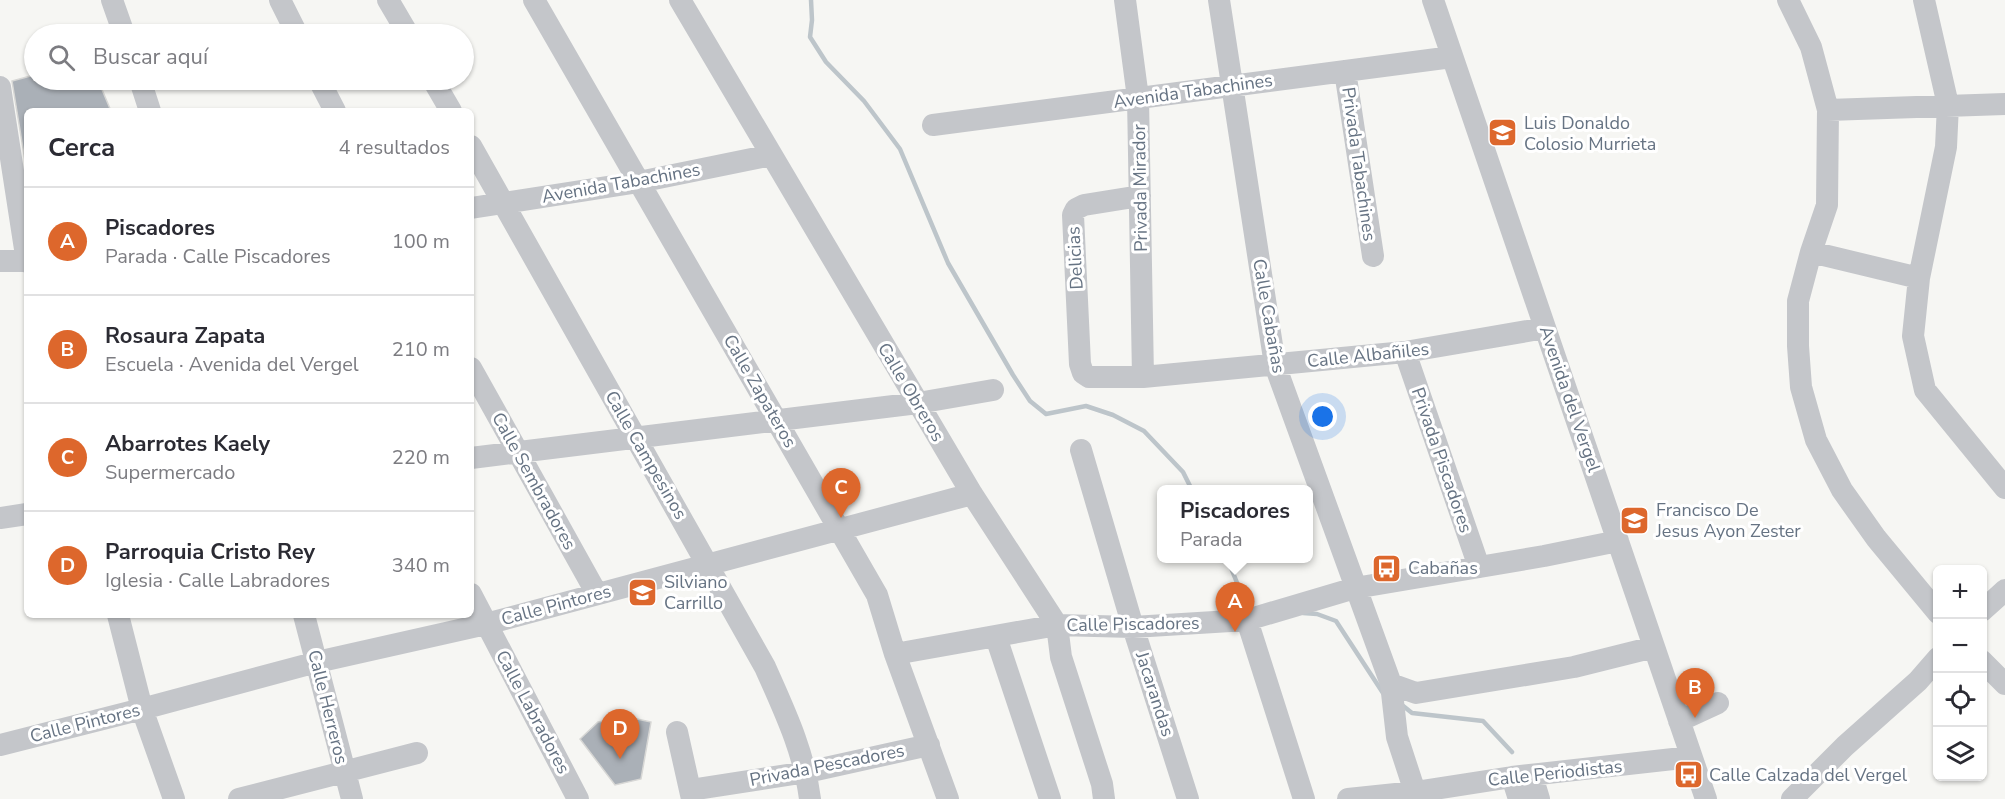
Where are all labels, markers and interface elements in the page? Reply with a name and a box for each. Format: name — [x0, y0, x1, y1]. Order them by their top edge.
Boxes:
search box — [24, 24, 474, 90]
icon: search — [45, 41, 78, 74]
text: Buscar aquí — [93, 42, 208, 72]
street label: Avenida Tabachines — [1112, 68, 1274, 114]
street label: Privada Tabachines — [1336, 85, 1382, 243]
place label: Luis Donaldo Colosio Murrieta — [1524, 111, 1656, 156]
school or university icon: Luis Donaldo Colosio Murrieta — [1487, 117, 1519, 149]
street label: Privada Mirador — [1127, 123, 1153, 252]
text: Cerca — [48, 130, 115, 165]
text: 4 resultados — [339, 134, 450, 161]
street label: Avenida Tabachines — [540, 157, 702, 209]
text: Piscadores — [105, 213, 215, 243]
street label: Delicias — [1061, 226, 1089, 290]
text: A — [60, 228, 75, 255]
text: 100 m — [392, 228, 450, 255]
text: Parada · Calle Piscadores — [105, 243, 331, 270]
street label: Calle Cabañas — [1247, 257, 1291, 375]
text: Rosaura Zapata — [105, 321, 265, 351]
street label: Avenida del Vergel — [1534, 323, 1606, 476]
street label: Calle Zapateros — [718, 330, 802, 452]
text: B — [61, 336, 74, 363]
text: 210 m — [392, 336, 450, 363]
street label: Calle Albañiles — [1306, 337, 1430, 373]
street label: Calle Obreros — [872, 338, 950, 446]
text: Escuela · Avenida del Vergel — [105, 351, 359, 378]
street label: Privada Piscadores — [1406, 384, 1478, 536]
street label: Calle Campesinos — [599, 386, 693, 524]
your location — [1308, 402, 1337, 431]
street label: Calle Sembradores — [486, 408, 582, 554]
text: Abarrotes Kaely — [105, 429, 270, 459]
text: C — [61, 444, 74, 471]
text: 220 m — [392, 444, 450, 471]
text: Supermercado — [105, 459, 235, 486]
pin: C — [822, 468, 860, 518]
popup — [1157, 485, 1313, 563]
text: Piscadores — [1180, 496, 1290, 526]
place label: Francisco De Jesus Ayon Zester — [1655, 498, 1801, 543]
school or university icon: Francisco De Jesus Ayon Zester — [1619, 504, 1651, 536]
text: Parada — [1180, 526, 1243, 553]
text: Parroquia Cristo Rey — [105, 537, 315, 567]
text: D — [60, 552, 75, 579]
text: 340 m — [392, 552, 450, 579]
bus stop icon: Cabañas — [1371, 552, 1403, 584]
place label: Cabañas — [1408, 556, 1478, 580]
map controls — [1933, 565, 1987, 781]
button: + — [1933, 565, 1987, 619]
text: Iglesia · Calle Labradores — [105, 567, 330, 594]
place label: Silviano Carrillo — [664, 570, 728, 615]
school or university icon: Silviano Carrillo — [627, 576, 659, 608]
street label: Calle Pintores — [498, 579, 614, 631]
pin: A — [1216, 582, 1254, 632]
street label: Calle Piscadores — [1066, 611, 1200, 637]
button: − — [1933, 619, 1987, 673]
street label: Calle Labradores — [490, 646, 576, 778]
street label: Calle Herreros — [302, 647, 354, 767]
street label: Jacarandas — [1130, 648, 1180, 740]
pin: B — [1676, 668, 1714, 718]
button: locate — [1933, 673, 1987, 727]
street label: Calle Pintores — [27, 698, 143, 748]
pin: D — [600, 710, 640, 759]
button: layers — [1933, 727, 1987, 781]
street label: Privada Pescadores — [748, 738, 906, 792]
street label: Calle Periodistas — [1487, 754, 1623, 792]
bus stop icon: Calle Calzada del Vergel — [1672, 759, 1704, 791]
place label: Calle Calzada del Vergel — [1709, 763, 1908, 787]

